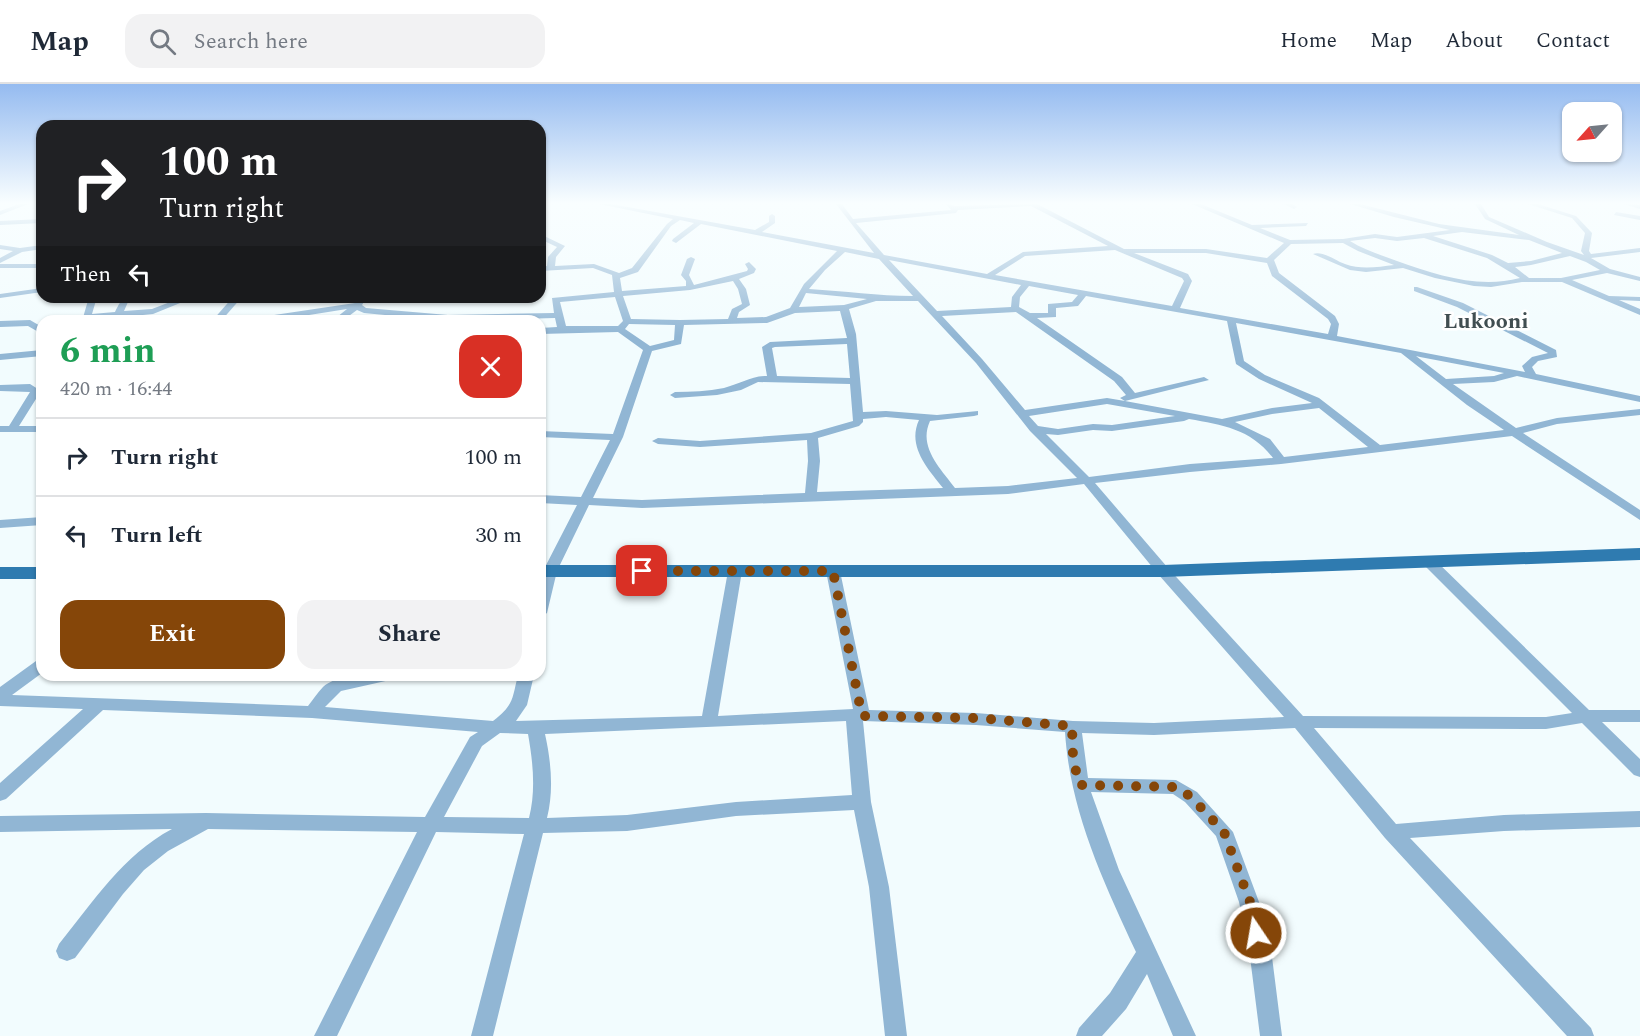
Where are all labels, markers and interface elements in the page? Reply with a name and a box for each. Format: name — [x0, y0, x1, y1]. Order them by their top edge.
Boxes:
search box — [125, 14, 545, 68]
text: Map — [30, 20, 89, 63]
icon: search — [146, 25, 179, 58]
text: Search here — [194, 25, 308, 58]
text: Home — [1280, 25, 1337, 57]
text: Map — [1370, 25, 1412, 57]
text: About — [1445, 25, 1503, 57]
text: Contact — [1536, 25, 1610, 57]
north arrow — [1562, 102, 1622, 162]
map controls — [1562, 102, 1622, 162]
text: 100 m — [159, 131, 278, 194]
icon: right — [60, 144, 138, 222]
text: Turn right — [159, 188, 284, 230]
text: Then — [60, 258, 111, 291]
icon: left — [123, 258, 156, 291]
district label: Lukooni — [1443, 305, 1529, 338]
text: 6 min — [60, 324, 156, 379]
button: close — [459, 335, 522, 398]
text: 420 m · 16:44 — [60, 374, 172, 404]
icon: right — [60, 441, 93, 474]
text: Turn right — [111, 441, 218, 474]
text: 100 m — [465, 441, 522, 474]
icon: left — [60, 519, 93, 552]
text: Turn left — [111, 519, 203, 552]
text: 30 m — [476, 519, 522, 552]
pin — [616, 545, 667, 596]
icon: arrive — [625, 554, 658, 587]
button: Exit — [60, 600, 285, 669]
button: Share — [297, 600, 522, 669]
position arrow — [1224, 901, 1288, 965]

